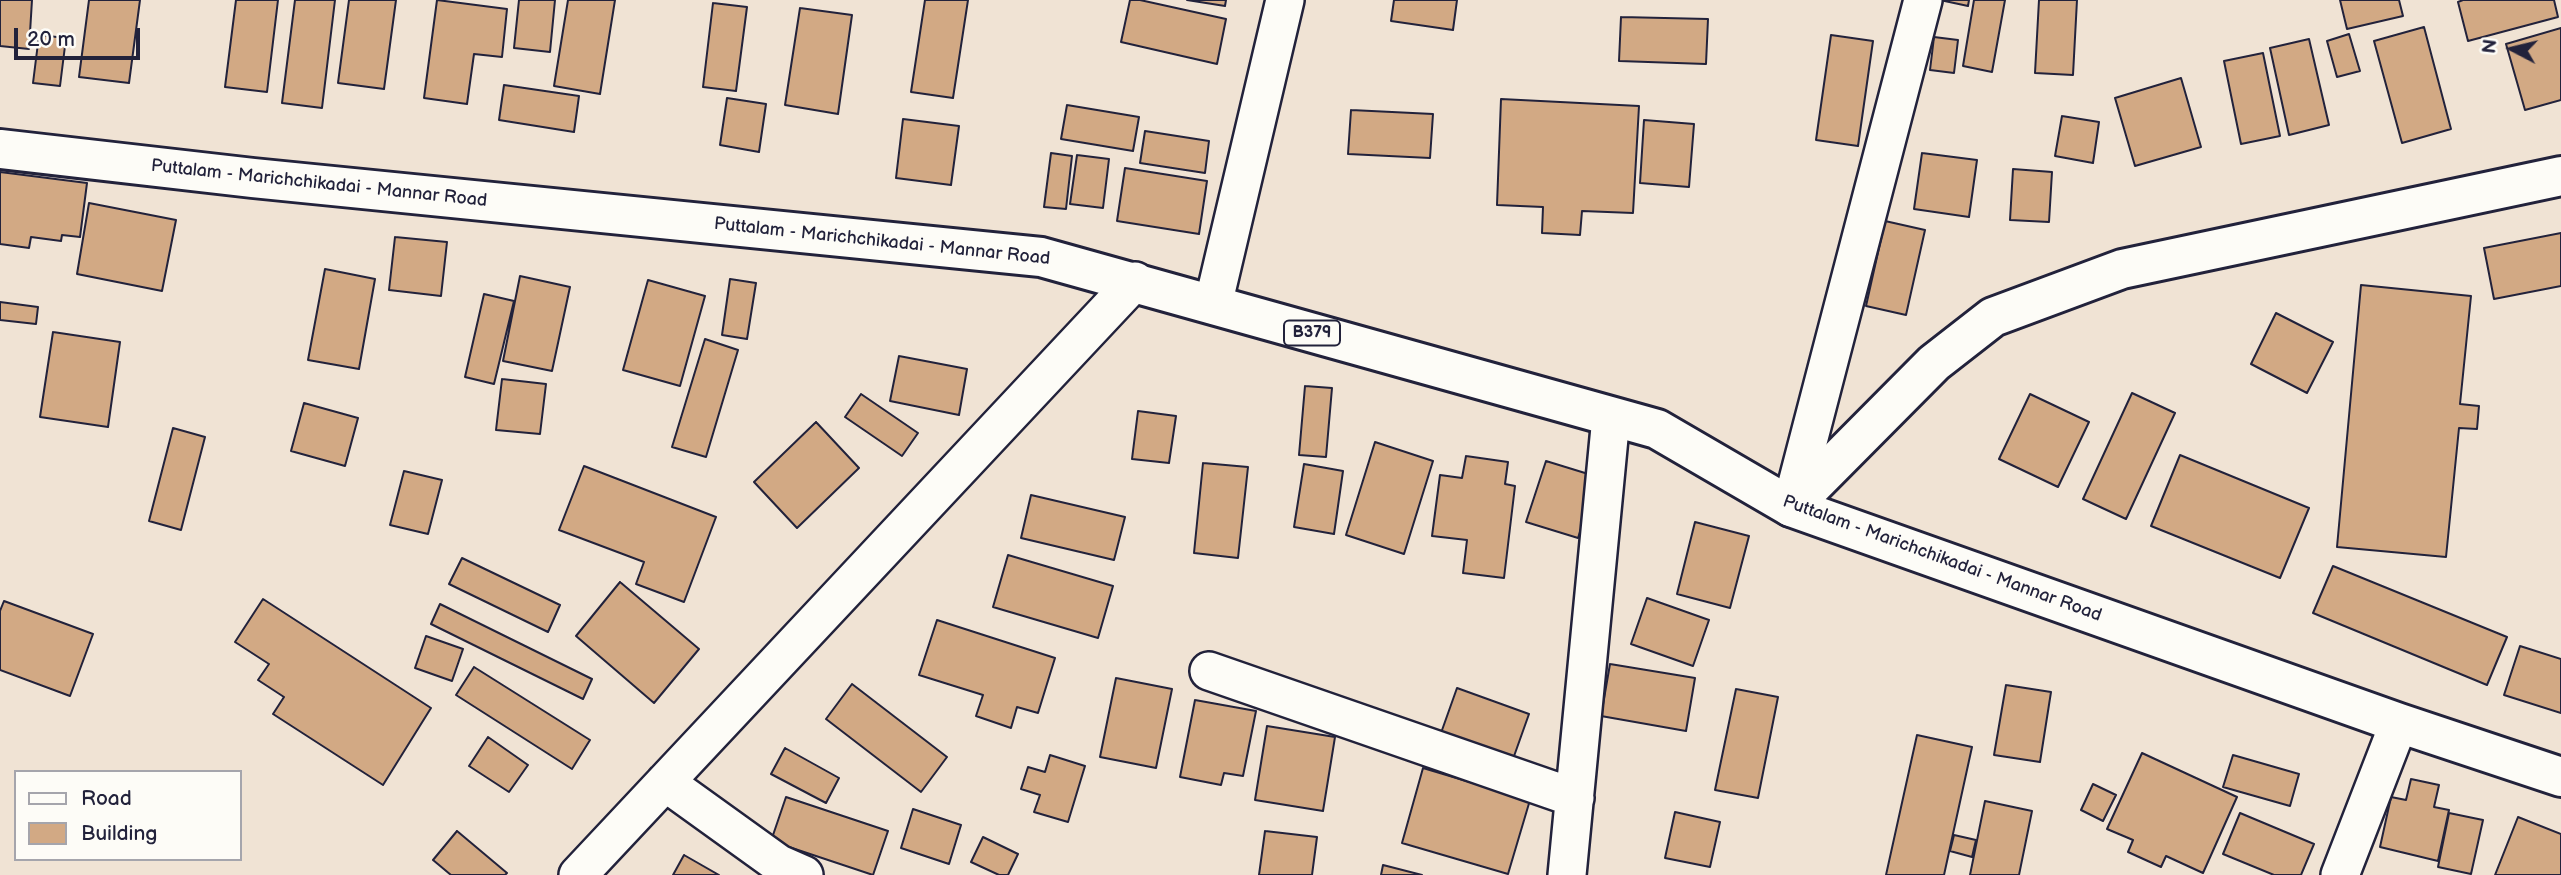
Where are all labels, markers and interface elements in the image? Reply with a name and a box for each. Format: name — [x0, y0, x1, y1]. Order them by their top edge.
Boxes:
scale bar — [18, 14, 144, 58]
north arrow — [2477, 14, 2547, 84]
text: 20 m — [27, 27, 75, 52]
text: N — [2478, 38, 2503, 55]
street label: Puttalam - Marichchikadai - Mannar Road — [150, 156, 488, 212]
street label: Puttalam - Marichchikadai - Mannar Road — [713, 214, 1051, 270]
road number: B379 — [1284, 320, 1340, 346]
street label: Puttalam - Marichchikadai - Mannar Road — [1780, 491, 2104, 627]
legend — [14, 770, 242, 861]
text: Road — [81, 786, 132, 811]
text: Building — [81, 821, 157, 846]

